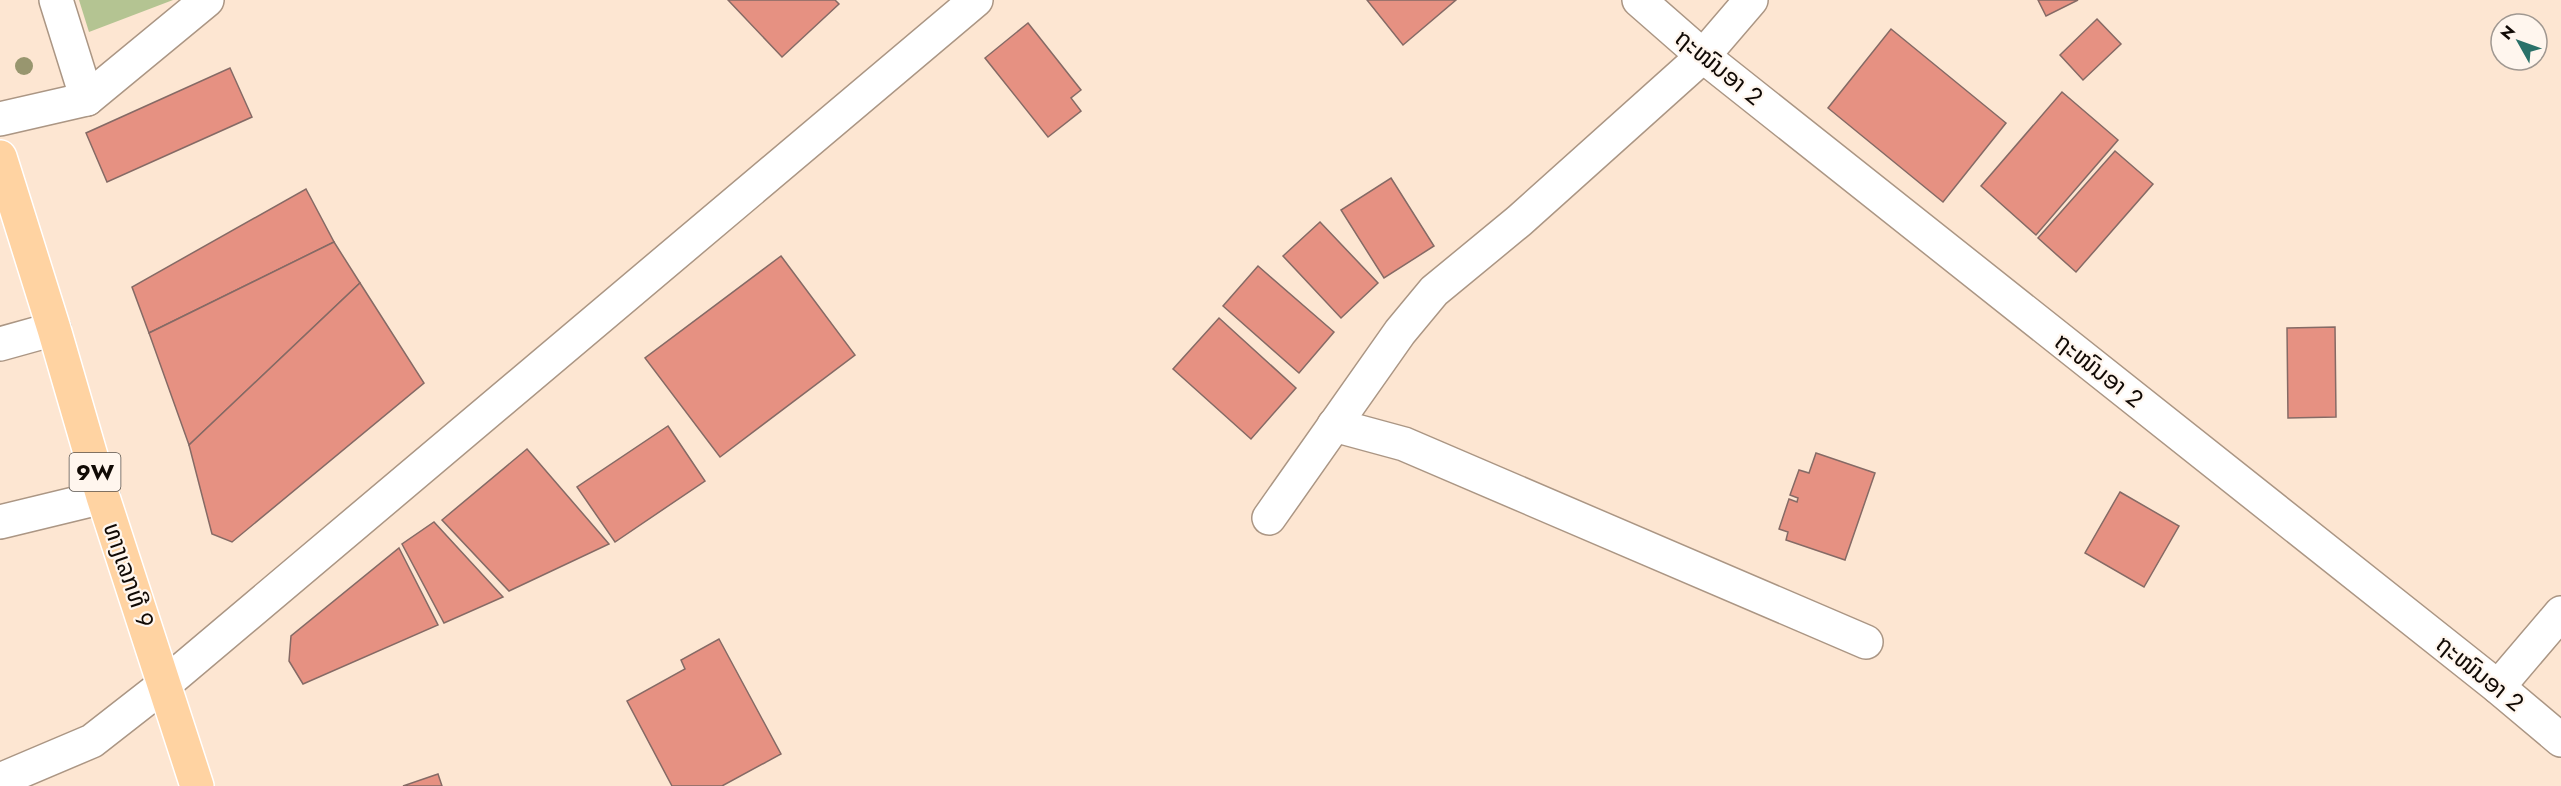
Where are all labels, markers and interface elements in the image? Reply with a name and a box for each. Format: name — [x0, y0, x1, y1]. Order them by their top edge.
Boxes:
north arrow — [2489, 12, 2549, 72]
text: N — [2495, 20, 2521, 45]
street label: ຖະໜົນອາ 2 — [1667, 21, 1771, 113]
street label: ຖະໜົນອາ 2 — [2047, 324, 2151, 416]
road number: 9W — [70, 453, 121, 491]
street label: ທາງເລກທີ 9 — [95, 518, 163, 632]
street label: ຖະໜົນອາ 2 — [2428, 627, 2532, 719]

